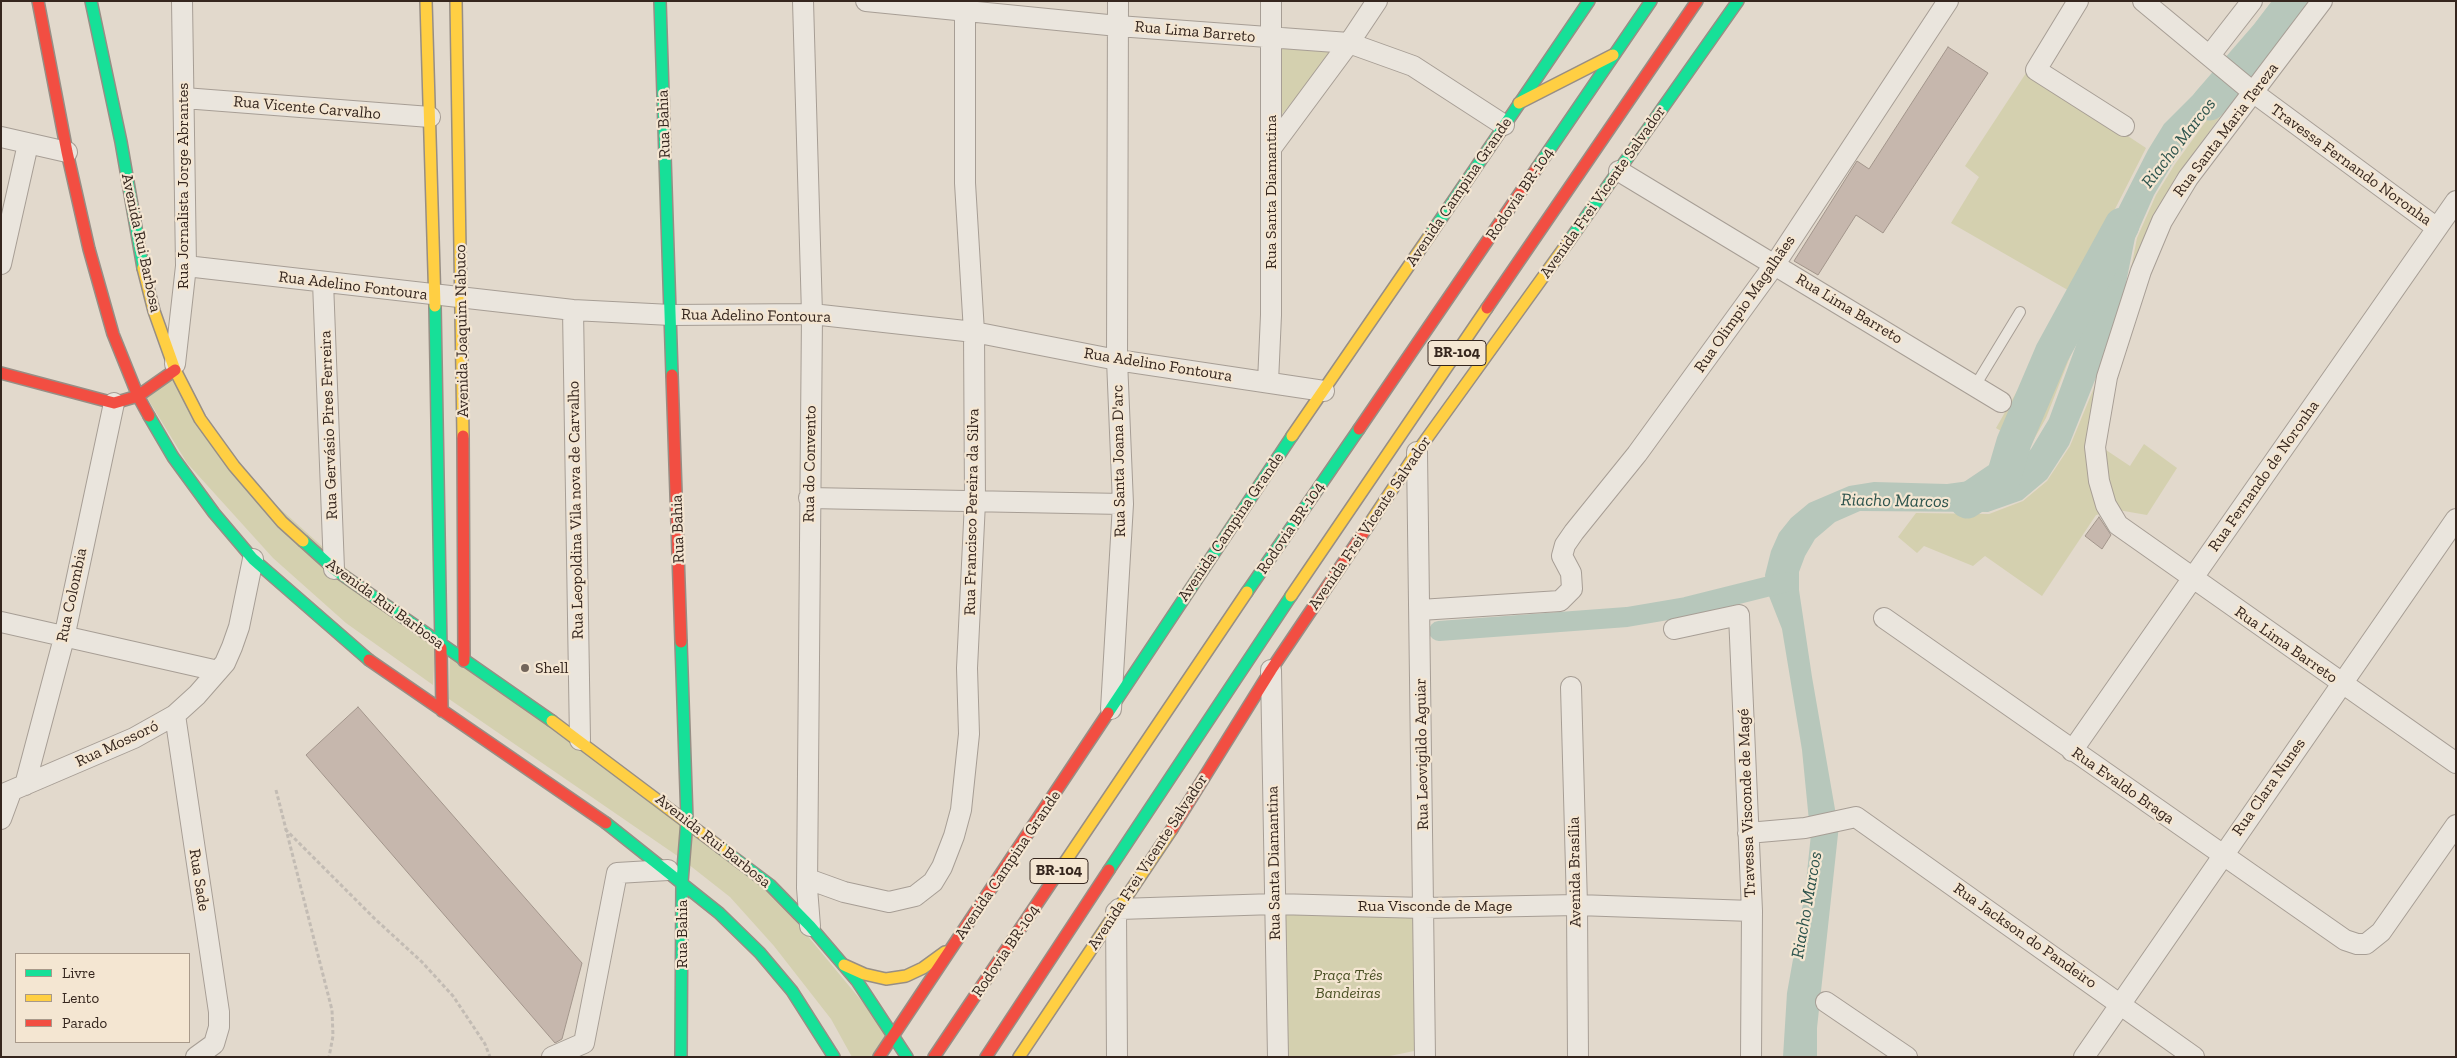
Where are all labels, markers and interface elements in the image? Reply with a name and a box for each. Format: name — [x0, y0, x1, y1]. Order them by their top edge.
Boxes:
street label: Rua Lima Barreto — [1134, 17, 1256, 47]
street label: Rua Santa Maria Tereza — [2169, 59, 2283, 201]
street label: Rua Jornalista Jorge Abrantes — [173, 83, 193, 289]
street label: Rua Bahia — [653, 89, 675, 159]
street label: Rua Vicente Carvalho — [232, 92, 382, 124]
water label: Riacho Marcos — [2137, 94, 2221, 192]
street label: Travessa Fernando Noronha — [2267, 100, 2435, 230]
street label: Avenida Frei Vicente Salvador — [1536, 102, 1670, 282]
street label: Avenida Campina Grande — [1402, 114, 1516, 270]
street label: Rua Santa Diamantina — [1261, 115, 1281, 269]
street label: Rodovia BR-104 — [1482, 144, 1558, 244]
street label: Avenida Rui Barbosa — [117, 172, 165, 314]
street label: Rua Olimpio Magalhães — [1690, 232, 1800, 376]
street label: Avenida Joaquim Nabuco — [451, 244, 473, 418]
street label: Rua Adelino Fontoura — [277, 267, 429, 305]
street label: Rua Lima Barreto — [1792, 270, 1906, 348]
street label: Rua Adelino Fontoura — [681, 305, 831, 327]
street label: Rua Gervásio Pires Ferreira — [316, 330, 342, 520]
road number: BR-104 — [1428, 340, 1486, 366]
street label: Rua Adelino Fontoura — [1082, 344, 1234, 386]
street label: Rua Leopoldina Vila nova de Carvalho — [564, 381, 588, 639]
street label: Rua Santa Joana D'arc — [1108, 385, 1130, 537]
street label: Rua Fernando de Noronha — [2204, 397, 2324, 555]
street label: Rua do Convento — [799, 405, 821, 523]
street label: Rua Francisco Pereira da Silva — [961, 408, 983, 616]
street label: Avenida Frei Vicente Salvador — [1305, 432, 1435, 614]
street label: Avenida Campina Grande — [1174, 449, 1288, 605]
street label: Rodovia BR-104 — [1253, 478, 1329, 578]
water label: Riacho Marcos — [1841, 489, 1949, 513]
street label: Rua Bahia — [667, 494, 689, 564]
street label: Rua Colombia — [53, 546, 91, 644]
street label: Avenida Rui Barbosa — [322, 555, 448, 653]
street label: Rua Lima Barreto — [2231, 602, 2341, 688]
place label: Shell — [535, 658, 569, 678]
marker: Shell — [519, 662, 531, 674]
street label: Rua Leovigildo Aguiar — [1411, 678, 1433, 830]
street label: Travessa Visconde de Magé — [1734, 708, 1760, 898]
street label: Rua Mossoró — [72, 716, 162, 772]
street label: Rua Clara Nunes — [2228, 734, 2310, 840]
street label: Rua Evaldo Braga — [2068, 743, 2178, 829]
street label: Avenida Frei Vicente Salvador — [1084, 771, 1212, 953]
street label: Rua Santa Diamantina — [1263, 786, 1285, 940]
street label: Avenida Campina Grande — [951, 787, 1065, 943]
street label: Avenida Rui Barbosa — [651, 790, 775, 892]
street label: Avenida Brasília — [1564, 816, 1586, 928]
street label: Rua Sade — [185, 848, 213, 912]
water label: Riacho Marcos — [1787, 850, 1827, 960]
road number: BR-104 — [1030, 858, 1088, 884]
street label: Rua Jackson do Pandeiro — [1950, 879, 2100, 993]
street label: Rua Visconde de Mage — [1358, 896, 1512, 916]
street label: Rua Bahia — [672, 900, 692, 968]
street label: Rodovia BR-104 — [968, 901, 1044, 1001]
legend — [15, 953, 190, 1043]
text: Livre — [62, 964, 95, 982]
park label: Praça Três Bandeiras — [1313, 965, 1383, 1003]
text: Lento — [62, 989, 99, 1007]
text: Parado — [62, 1014, 107, 1032]

